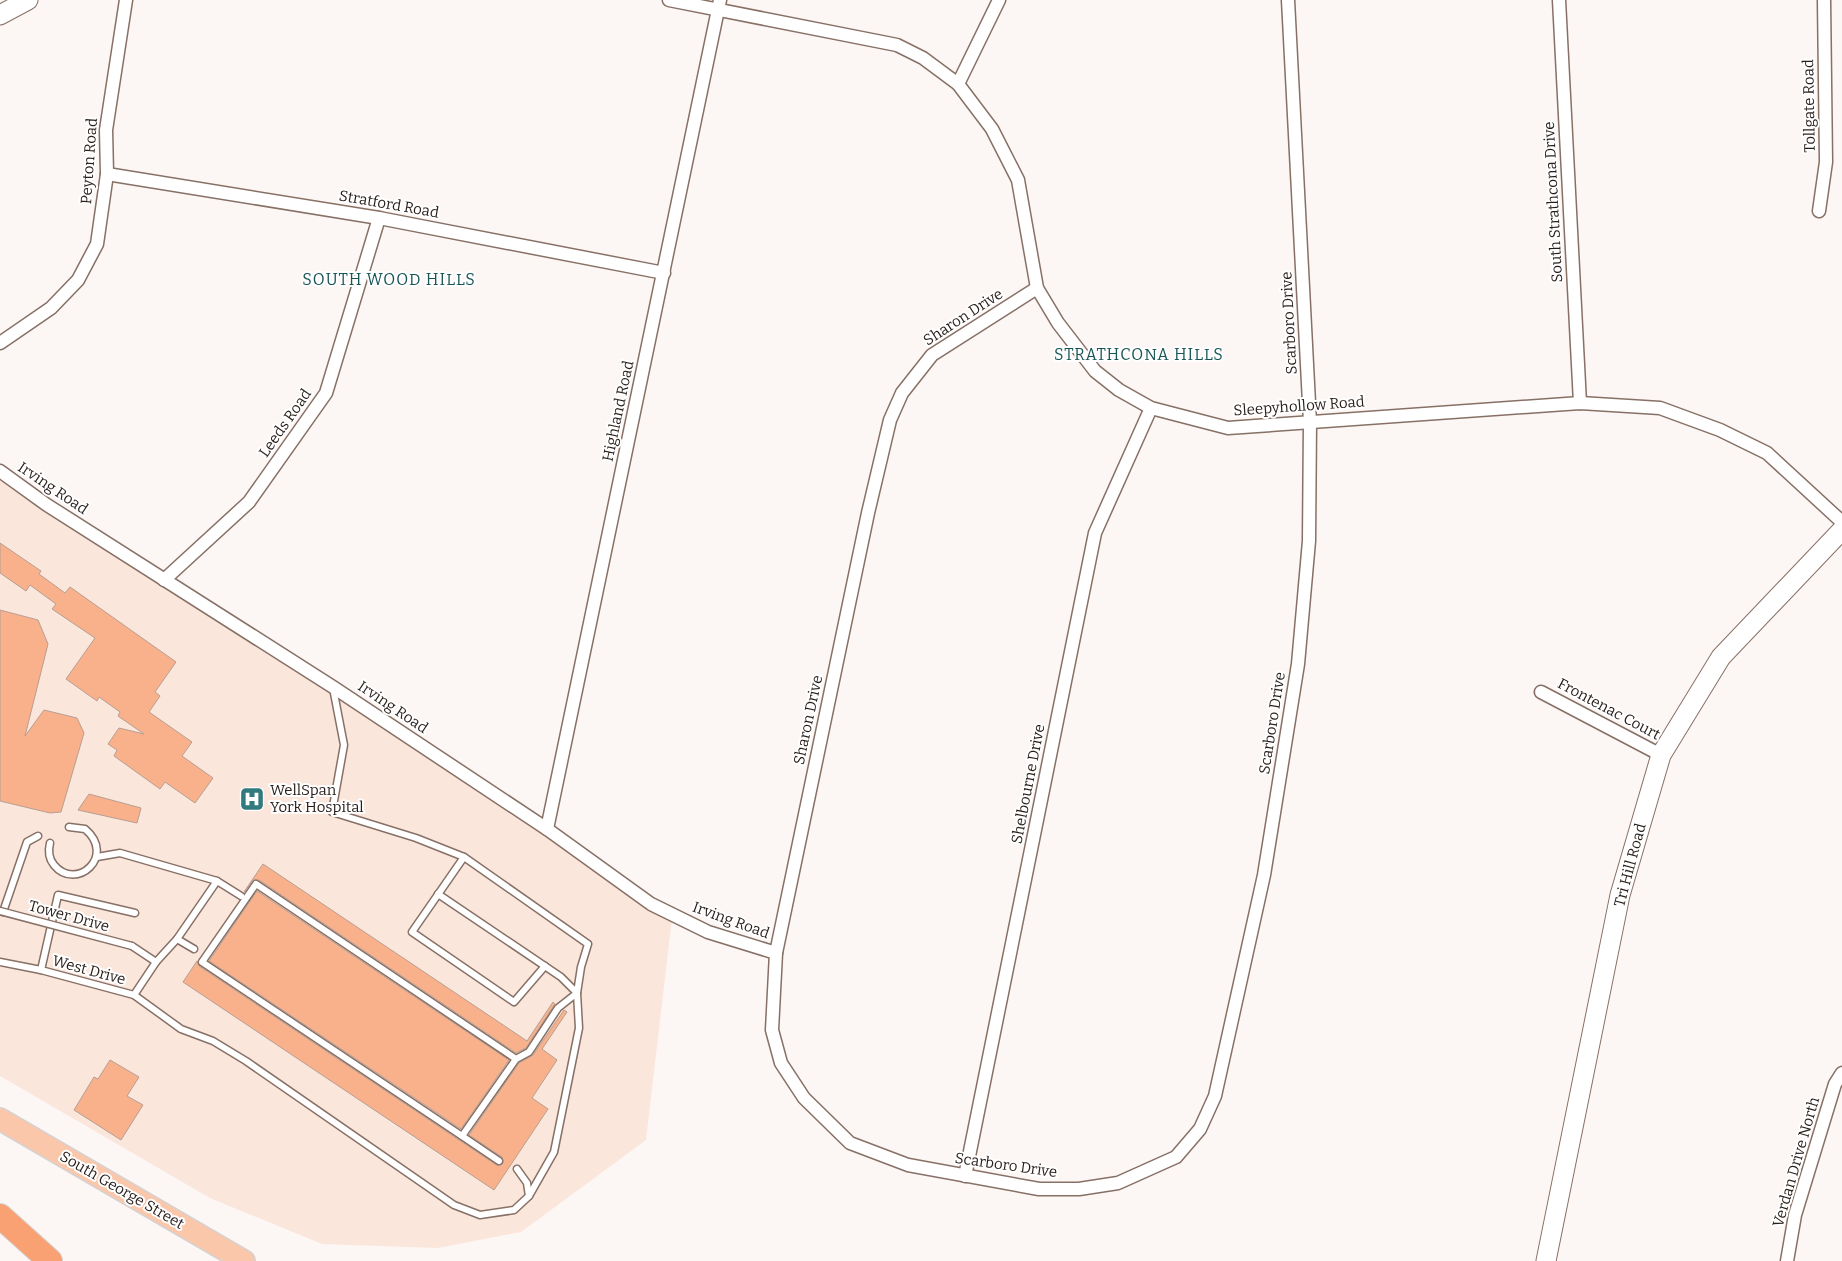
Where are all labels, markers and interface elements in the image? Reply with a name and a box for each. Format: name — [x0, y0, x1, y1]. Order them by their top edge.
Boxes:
street label: Tollgate Road — [1799, 59, 1819, 153]
street label: Peyton Road — [77, 117, 101, 205]
street label: South Strathcona Drive — [1540, 121, 1566, 283]
street label: Stratford Road — [338, 186, 440, 222]
district label: SOUTH WOOD HILLS — [302, 270, 476, 289]
street label: Scarboro Drive — [1277, 271, 1301, 375]
street label: Sharon Drive — [920, 285, 1006, 349]
district label: STRATHCONA HILLS — [1054, 345, 1224, 364]
street label: Highland Road — [598, 359, 638, 463]
street label: Leeds Road — [255, 385, 315, 460]
street label: Sleepyhollow Road — [1233, 392, 1365, 420]
street label: Irving Road — [15, 458, 91, 518]
street label: Scarboro Drive — [1255, 671, 1289, 775]
street label: Sharon Drive — [790, 674, 826, 766]
street label: Frontenac Court — [1555, 674, 1664, 744]
street label: Irving Road — [355, 677, 431, 737]
street label: Shelbourne Drive — [1008, 723, 1048, 845]
place label: WellSpan York Hospital — [270, 781, 364, 816]
hospital icon: WellSpan York Hospital — [239, 786, 265, 812]
street label: Tri Hill Road — [1610, 821, 1650, 909]
street label: Tower Drive — [27, 897, 111, 935]
street label: Irving Road — [690, 898, 772, 942]
street label: West Drive — [50, 952, 128, 988]
street label: Verdan Drive North — [1769, 1094, 1823, 1229]
street label: South George Street — [57, 1147, 188, 1233]
street label: Scarboro Drive — [954, 1149, 1058, 1181]

